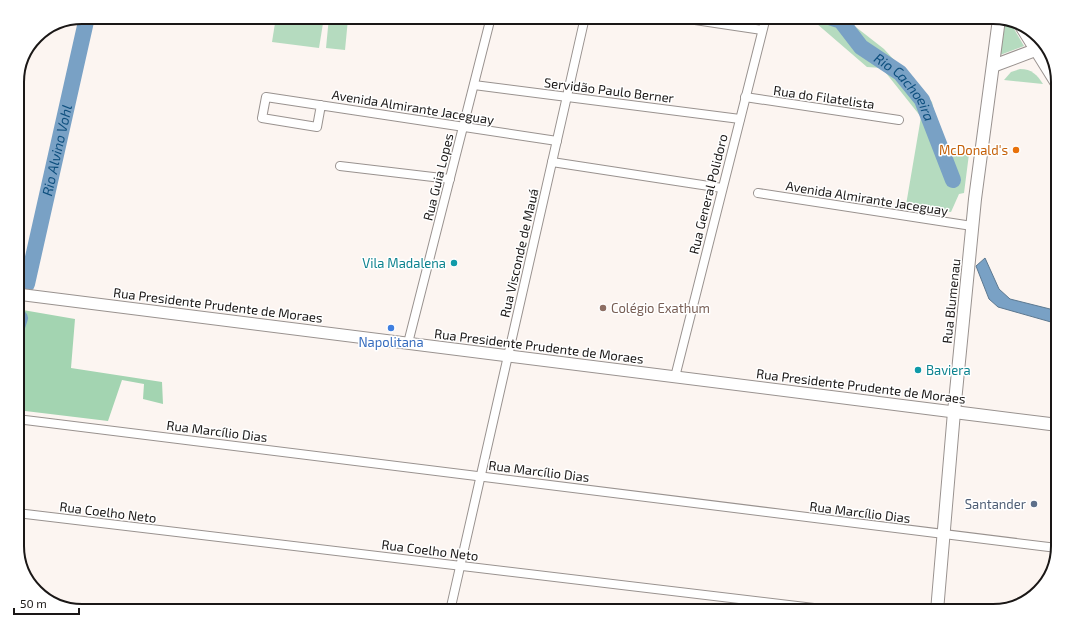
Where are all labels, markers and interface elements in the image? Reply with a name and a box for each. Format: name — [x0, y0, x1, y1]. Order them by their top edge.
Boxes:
water label: Rio Cachoeira — [871, 49, 938, 123]
street label: Servidão Paulo Berner — [543, 74, 675, 106]
street label: Rua do Filatelista — [772, 82, 876, 112]
street label: Avenida Almirante Jaceguay — [331, 86, 495, 128]
water label: Rio Alvino Vohl — [38, 103, 75, 197]
street label: Rua Guia Lopes — [419, 132, 457, 222]
street label: Rua General Polidoro — [685, 132, 731, 256]
place label: McDonald's — [939, 142, 1008, 158]
marker: McDonald's — [1011, 145, 1021, 155]
street label: Avenida Almirante Jaceguay — [785, 177, 949, 219]
street label: Rua Visconde de Mauá — [496, 187, 542, 319]
place label: Vila Madalena — [362, 255, 446, 271]
marker: Vila Madalena — [449, 258, 459, 268]
street label: Rua Blumenau — [939, 258, 963, 344]
street label: Rua Presidente Prudente de Moraes — [112, 284, 324, 326]
place label: Colégio Exathum — [611, 300, 710, 316]
marker: Colégio Exathum — [598, 303, 608, 313]
marker: Napolitana — [386, 323, 396, 333]
street label: Rua Presidente Prudente de Moraes — [433, 325, 645, 367]
place label: Napolitana — [358, 334, 424, 350]
place label: Baviera — [926, 362, 971, 378]
street label: Rua Presidente Prudente de Moraes — [755, 365, 967, 407]
marker: Baviera — [913, 365, 923, 375]
street label: Rua Marcílio Dias — [166, 417, 268, 445]
street label: Rua Marcílio Dias — [488, 457, 590, 485]
place label: Santander — [965, 496, 1026, 512]
street label: Rua Coelho Neto — [59, 498, 157, 526]
street label: Rua Marcílio Dias — [809, 498, 911, 526]
marker: Santander — [1029, 499, 1039, 509]
street label: Rua Coelho Neto — [381, 536, 479, 564]
scale bar — [14, 590, 79, 616]
text: 50 m — [20, 596, 47, 610]

